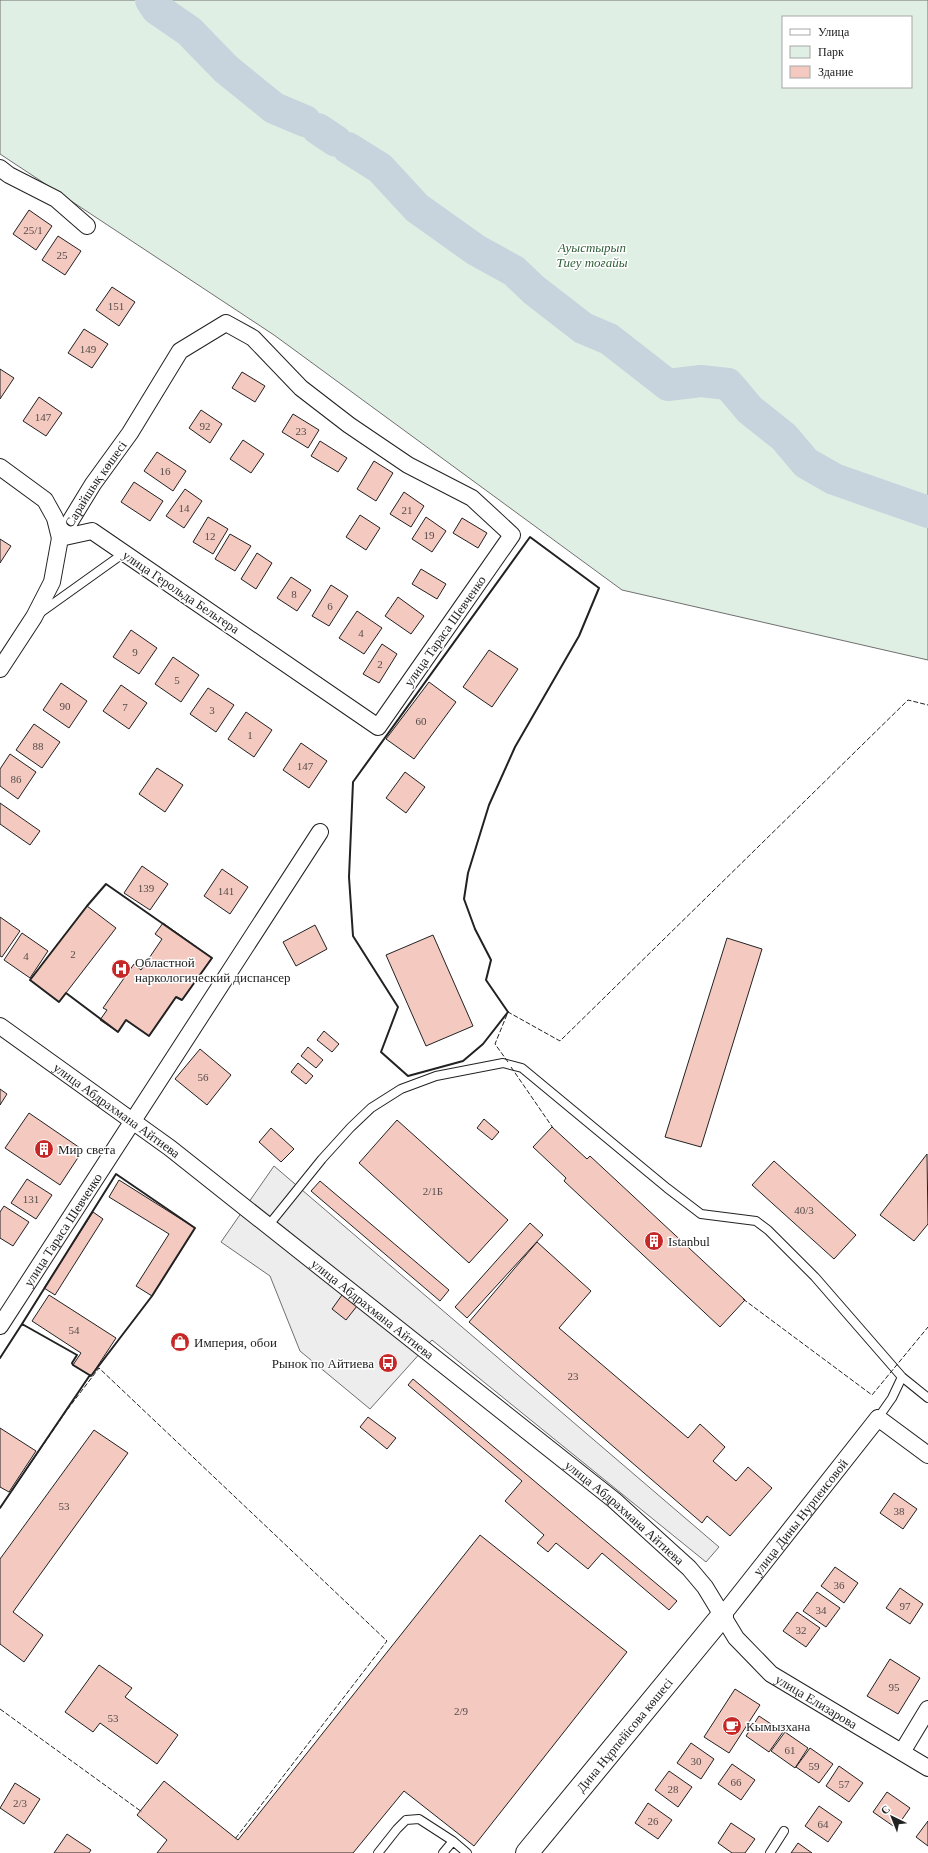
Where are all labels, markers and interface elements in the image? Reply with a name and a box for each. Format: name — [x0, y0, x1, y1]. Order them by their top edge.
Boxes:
legend — [782, 16, 912, 88]
text: Улица — [818, 25, 850, 39]
text: Парк — [818, 45, 844, 59]
text: Здание — [818, 65, 853, 79]
house number: 25/1 — [23, 224, 43, 236]
park label: Ауыстырып Тиеу тоғайы — [557, 240, 628, 270]
house number: 25 — [57, 249, 68, 261]
house number: 151 — [108, 300, 124, 312]
house number: 149 — [80, 343, 97, 355]
house number: 147 — [35, 411, 52, 423]
house number: 92 — [200, 420, 211, 432]
house number: 23 — [296, 425, 307, 437]
street label: Сарайшық көшесі — [61, 437, 130, 529]
house number: 16 — [160, 465, 171, 477]
house number: 14 — [179, 502, 190, 514]
house number: 21 — [402, 504, 413, 516]
house number: 19 — [424, 529, 435, 541]
house number: 12 — [205, 530, 216, 542]
street label: улица Герольда Бельгера — [120, 547, 242, 637]
street label: улица Тараса Шевченко — [401, 573, 489, 689]
house number: 8 — [291, 588, 297, 600]
house number: 6 — [327, 600, 333, 612]
house number: 4 — [358, 627, 364, 639]
house number: 9 — [132, 646, 138, 658]
house number: 2 — [377, 658, 383, 670]
house number: 5 — [174, 674, 180, 686]
house number: 90 — [60, 700, 71, 712]
house number: 7 — [122, 701, 128, 713]
house number: 3 — [209, 704, 215, 716]
house number: 60 — [416, 715, 427, 727]
house number: 1 — [247, 729, 253, 741]
house number: 88 — [33, 740, 44, 752]
house number: 147 — [297, 760, 314, 772]
house number: 86 — [11, 773, 22, 785]
house number: 139 — [138, 882, 155, 894]
house number: 141 — [218, 885, 234, 897]
house number: 2 — [70, 948, 76, 960]
house number: 4 — [23, 950, 29, 962]
place label: Областной наркологический диспансер — [135, 955, 291, 985]
hospital icon: Областной наркологический диспансер — [110, 958, 132, 980]
street label: улица Абдрахмана Айтиева — [51, 1059, 183, 1161]
house number: 56 — [198, 1071, 209, 1083]
building icon: Мир света — [33, 1138, 55, 1160]
place label: Мир света — [58, 1142, 116, 1157]
street label: улица Тараса Шевченко — [20, 1170, 105, 1289]
house number: 2/1Б — [423, 1185, 443, 1197]
house number: 131 — [23, 1193, 39, 1205]
house number: 40/3 — [794, 1204, 814, 1216]
building icon: Istanbul — [643, 1230, 665, 1252]
place label: Istanbul — [668, 1234, 710, 1249]
street label: улица Абдрахмана Айтиева — [308, 1256, 437, 1362]
house number: 54 — [69, 1324, 80, 1336]
shop icon: Империя, обои — [169, 1331, 191, 1353]
place label: Империя, обои — [194, 1335, 277, 1350]
bus stop icon: Рынок по Айтиева — [377, 1352, 399, 1374]
place label: Рынок по Айтиева — [272, 1356, 374, 1371]
house number: 23 — [568, 1370, 579, 1382]
street label: улица Дины Нурпеисовой — [749, 1456, 850, 1578]
street label: улица Абдрахмана Айтиева — [562, 1457, 688, 1568]
house number: 53 — [59, 1500, 70, 1512]
house number: 38 — [894, 1505, 905, 1517]
house number: 36 — [834, 1579, 845, 1591]
house number: 97 — [900, 1600, 911, 1612]
house number: 34 — [816, 1604, 827, 1616]
house number: 32 — [796, 1624, 807, 1636]
street label: улица Елизарова — [773, 1671, 860, 1732]
street label: Дина Нұрпейісова көшесі — [573, 1675, 676, 1795]
house number: 95 — [889, 1681, 900, 1693]
house number: 2/9 — [454, 1705, 469, 1717]
house number: 53 — [108, 1712, 119, 1724]
cafe icon: Кымызхана — [721, 1715, 743, 1737]
place label: Кымызхана — [746, 1719, 811, 1734]
house number: 61 — [785, 1744, 796, 1756]
house number: 30 — [691, 1755, 702, 1767]
house number: 59 — [809, 1760, 820, 1772]
house number: 66 — [731, 1776, 742, 1788]
house number: 57 — [839, 1778, 850, 1790]
house number: 28 — [668, 1783, 679, 1795]
house number: 2/3 — [13, 1797, 28, 1809]
north arrow — [872, 1797, 912, 1837]
text: С — [878, 1803, 892, 1817]
house number: 26 — [648, 1815, 659, 1827]
house number: 64 — [818, 1818, 829, 1830]

